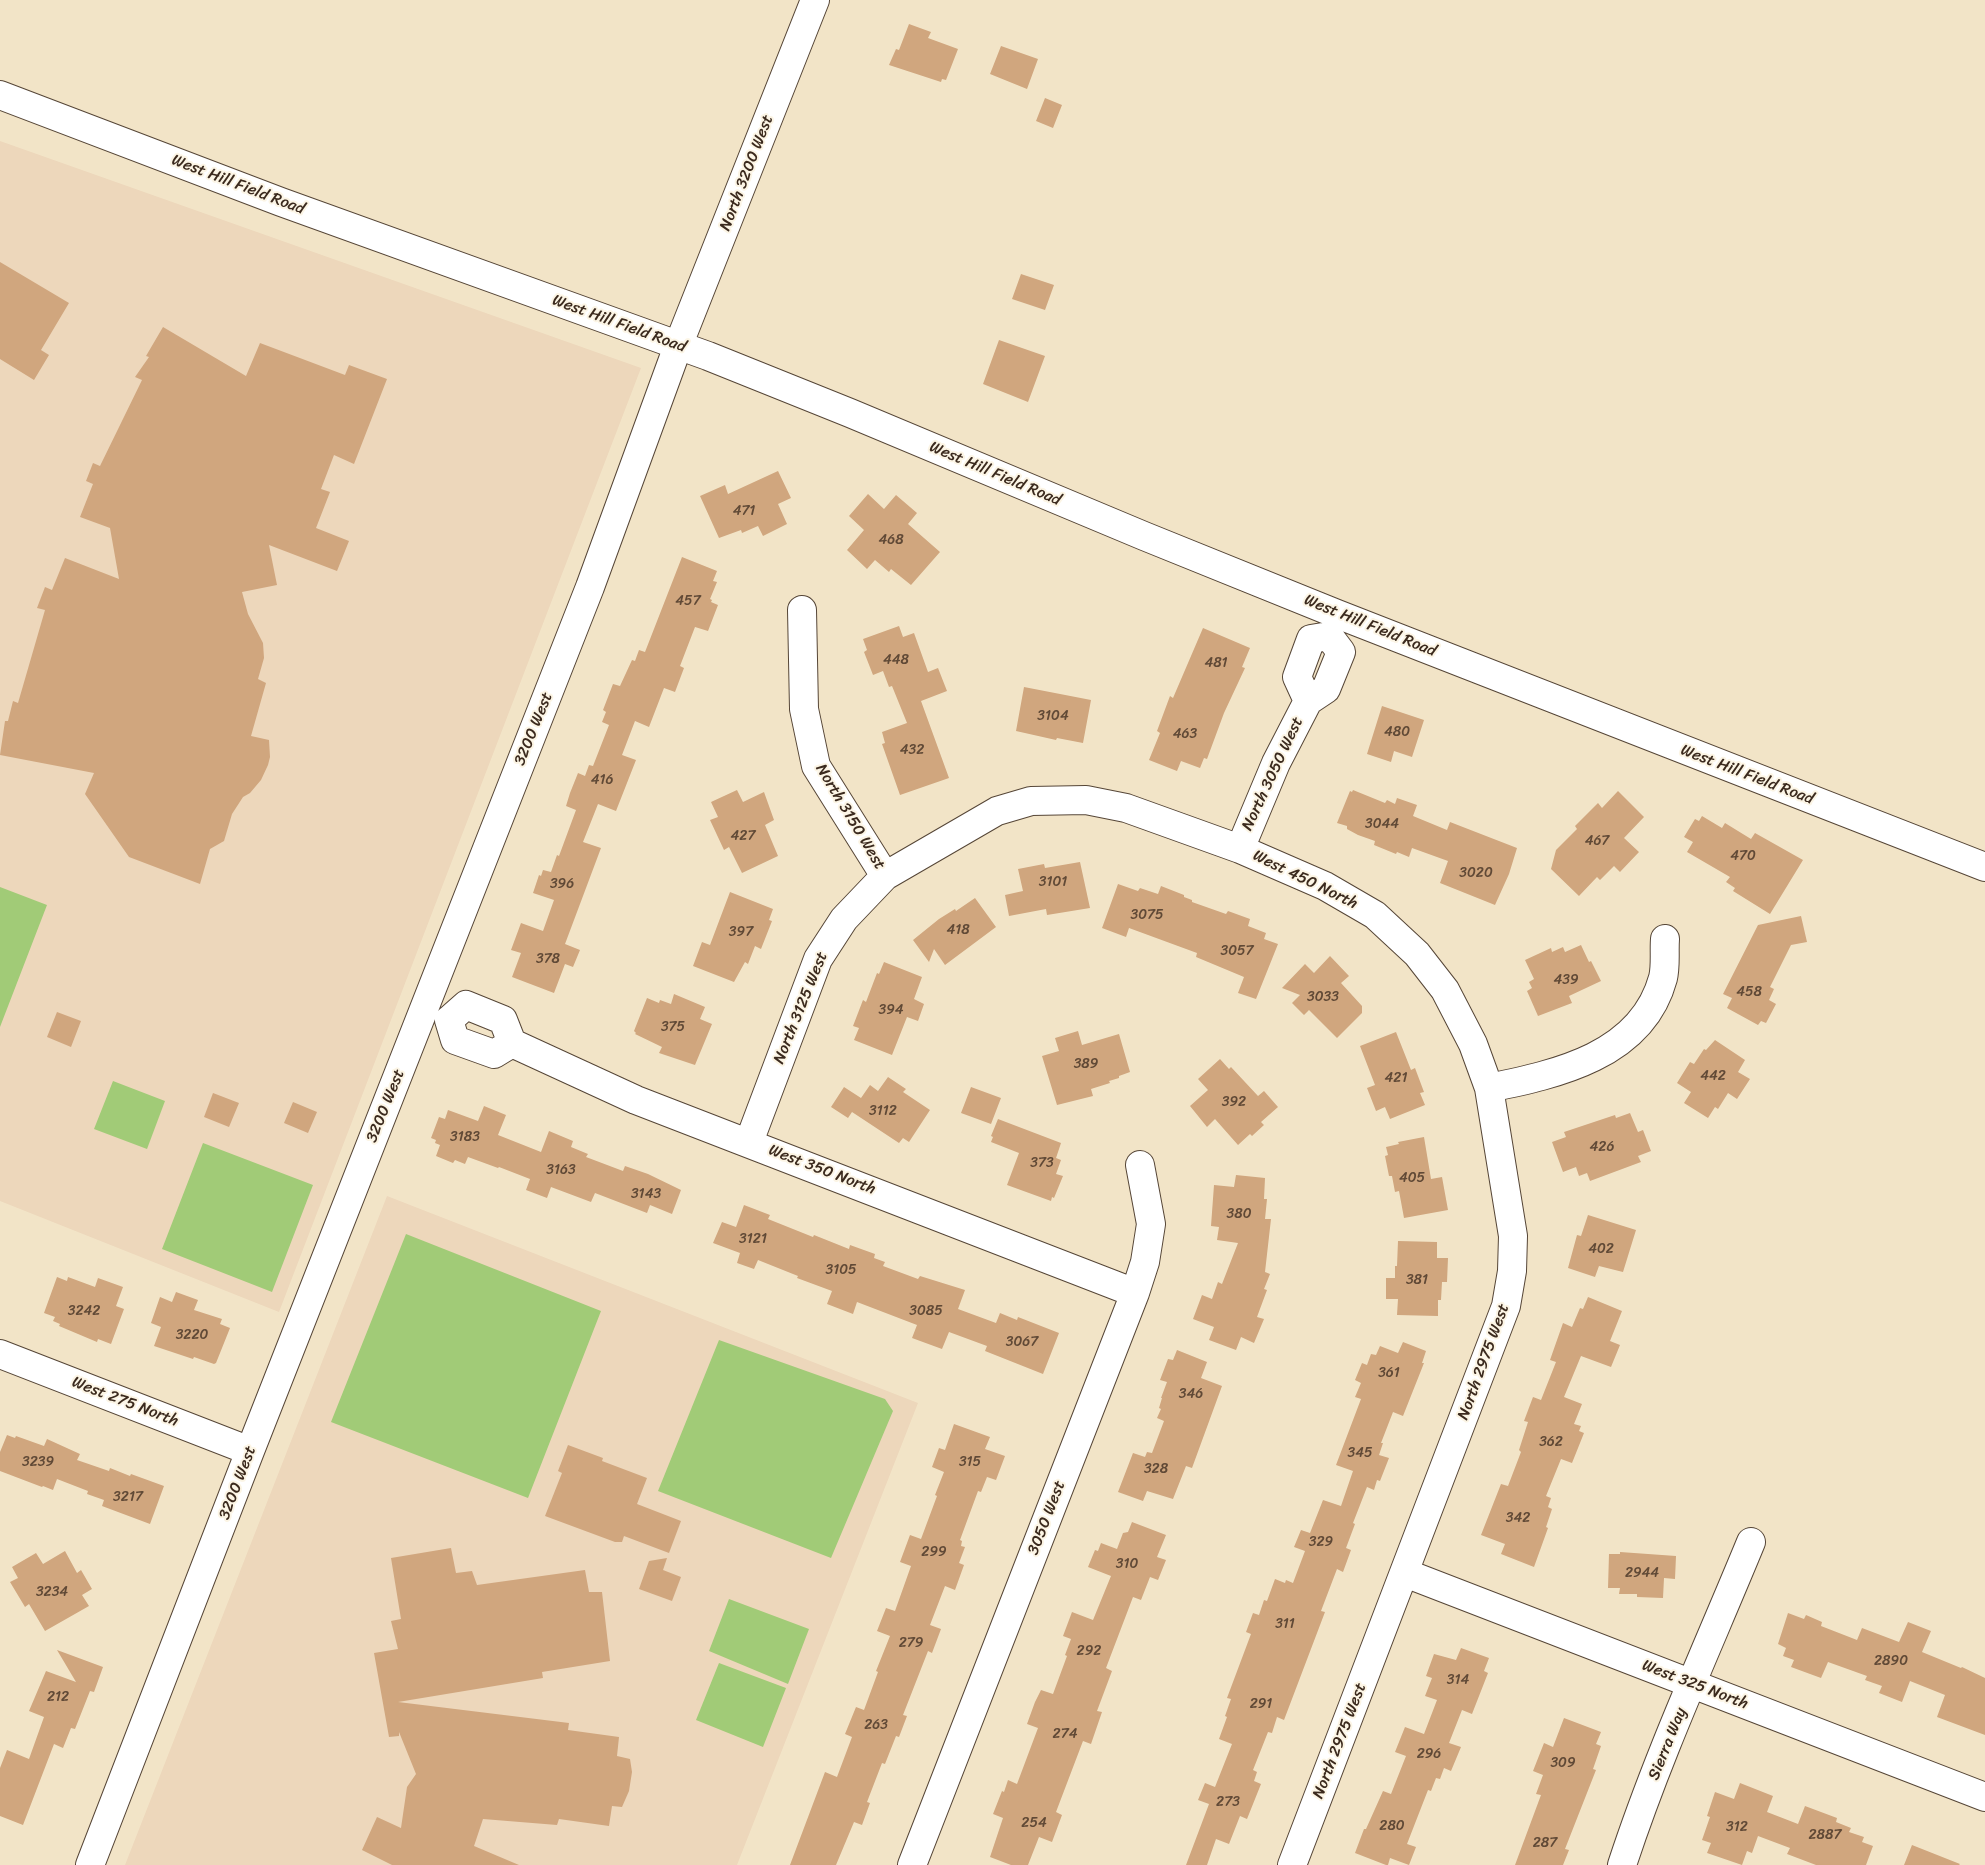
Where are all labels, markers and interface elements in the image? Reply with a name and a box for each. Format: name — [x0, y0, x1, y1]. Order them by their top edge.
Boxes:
street label: North 3200 West — [716, 112, 778, 234]
street label: West Hill Field Road — [169, 151, 307, 219]
street label: West Hill Field Road — [550, 291, 688, 357]
street label: West Hill Field Road — [926, 438, 1064, 510]
house number: 471 — [733, 503, 755, 519]
house number: 468 — [878, 532, 904, 548]
street label: West Hill Field Road — [1301, 591, 1439, 661]
house number: 457 — [675, 593, 701, 609]
house number: 448 — [883, 652, 909, 668]
house number: 481 — [1204, 655, 1228, 671]
street label: 3200 West — [511, 690, 557, 768]
house number: 3104 — [1037, 708, 1069, 724]
street label: North 3050 West — [1238, 714, 1308, 834]
house number: 480 — [1384, 724, 1410, 740]
house number: 463 — [1173, 726, 1197, 742]
street label: West Hill Field Road — [1678, 741, 1816, 809]
house number: 432 — [900, 742, 924, 758]
street label: North 3150 West — [811, 761, 889, 873]
house number: 416 — [591, 772, 613, 788]
house number: 3044 — [1365, 816, 1399, 832]
house number: 427 — [731, 828, 755, 844]
house number: 467 — [1585, 833, 1609, 849]
street label: West 450 North — [1249, 846, 1361, 914]
house number: 470 — [1730, 848, 1756, 864]
house number: 3020 — [1459, 865, 1493, 881]
house number: 3101 — [1039, 874, 1067, 890]
house number: 396 — [550, 876, 574, 892]
house number: 3075 — [1130, 907, 1164, 923]
house number: 418 — [946, 922, 970, 938]
house number: 397 — [729, 924, 753, 940]
house number: 3057 — [1220, 943, 1254, 959]
street label: North 3125 West — [770, 949, 832, 1067]
house number: 378 — [536, 951, 560, 967]
house number: 439 — [1553, 972, 1579, 988]
house number: 458 — [1736, 984, 1762, 1000]
house number: 3033 — [1307, 989, 1339, 1005]
house number: 394 — [878, 1002, 904, 1018]
house number: 375 — [661, 1019, 685, 1035]
house number: 389 — [1074, 1056, 1098, 1072]
street label: 3200 West — [363, 1067, 409, 1145]
house number: 442 — [1700, 1068, 1726, 1084]
house number: 421 — [1385, 1070, 1407, 1086]
house number: 392 — [1222, 1094, 1246, 1110]
house number: 3112 — [869, 1103, 897, 1119]
house number: 3183 — [450, 1129, 480, 1145]
house number: 426 — [1590, 1139, 1614, 1155]
street label: West 350 North — [766, 1141, 878, 1199]
house number: 373 — [1030, 1155, 1054, 1171]
house number: 3163 — [546, 1162, 576, 1178]
house number: 405 — [1399, 1170, 1425, 1186]
house number: 3143 — [631, 1186, 661, 1202]
house number: 380 — [1227, 1206, 1251, 1222]
house number: 3121 — [739, 1231, 767, 1247]
house number: 402 — [1588, 1241, 1614, 1257]
house number: 3105 — [825, 1262, 857, 1278]
house number: 381 — [1406, 1272, 1428, 1288]
street label: North 2975 West — [1454, 1301, 1514, 1423]
house number: 3242 — [68, 1303, 100, 1319]
house number: 3085 — [909, 1303, 943, 1319]
house number: 3220 — [176, 1327, 208, 1343]
house number: 3067 — [1006, 1334, 1038, 1350]
house number: 361 — [1378, 1365, 1400, 1381]
street label: West 275 North — [69, 1373, 181, 1431]
house number: 346 — [1179, 1386, 1203, 1402]
house number: 362 — [1539, 1434, 1563, 1450]
street label: 3200 West — [215, 1443, 261, 1523]
house number: 345 — [1348, 1445, 1372, 1461]
house number: 3239 — [22, 1454, 54, 1470]
house number: 315 — [959, 1454, 981, 1470]
house number: 328 — [1144, 1461, 1168, 1477]
street label: 3050 West — [1024, 1478, 1070, 1558]
house number: 3217 — [113, 1489, 143, 1505]
house number: 342 — [1506, 1510, 1530, 1526]
house number: 329 — [1309, 1534, 1333, 1550]
house number: 299 — [921, 1544, 947, 1560]
house number: 310 — [1116, 1556, 1138, 1572]
house number: 2944 — [1625, 1565, 1659, 1581]
house number: 3234 — [36, 1584, 68, 1600]
house number: 311 — [1275, 1616, 1295, 1632]
house number: 279 — [899, 1635, 923, 1651]
house number: 292 — [1077, 1643, 1101, 1659]
house number: 2890 — [1874, 1653, 1908, 1669]
street label: West 325 North — [1639, 1656, 1751, 1714]
house number: 314 — [1447, 1672, 1469, 1688]
street label: North 2975 West — [1309, 1680, 1371, 1802]
house number: 212 — [47, 1689, 69, 1705]
house number: 291 — [1250, 1696, 1272, 1712]
street label: Sierra Way — [1645, 1705, 1691, 1783]
house number: 263 — [864, 1717, 888, 1733]
house number: 274 — [1053, 1726, 1077, 1742]
house number: 296 — [1417, 1746, 1441, 1762]
house number: 309 — [1550, 1755, 1576, 1771]
house number: 273 — [1216, 1794, 1240, 1810]
house number: 254 — [1021, 1815, 1047, 1831]
house number: 280 — [1379, 1818, 1405, 1834]
house number: 312 — [1726, 1819, 1748, 1835]
house number: 2887 — [1809, 1827, 1841, 1843]
house number: 287 — [1533, 1835, 1557, 1851]

